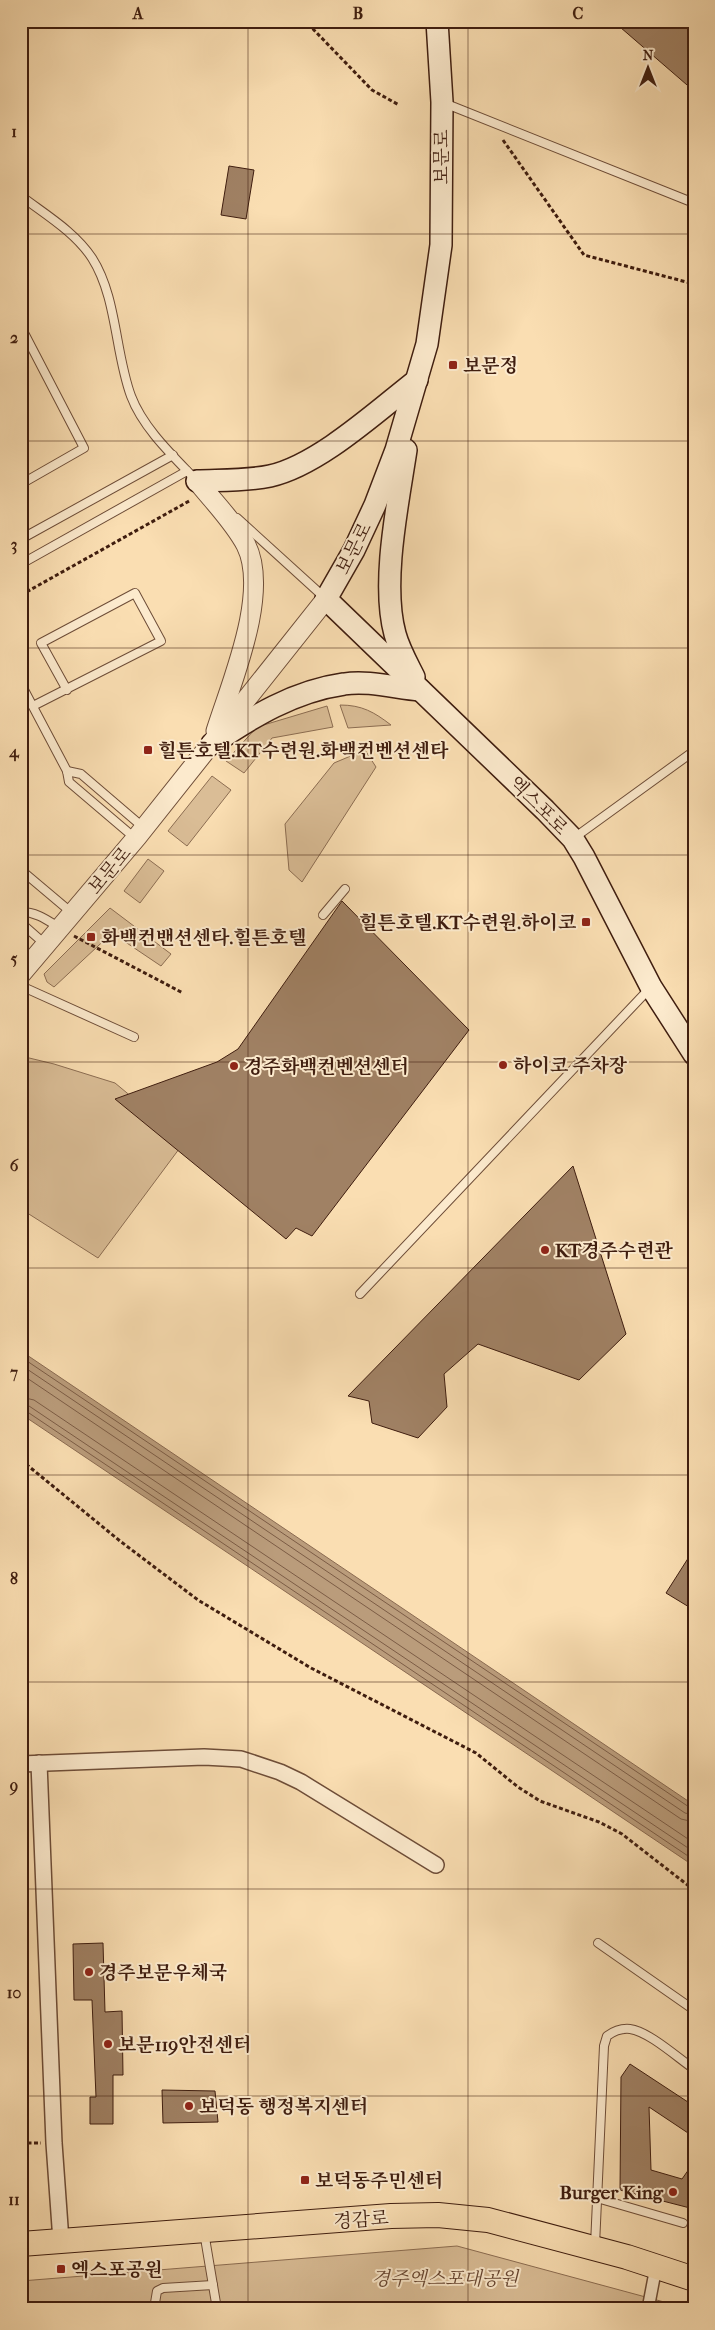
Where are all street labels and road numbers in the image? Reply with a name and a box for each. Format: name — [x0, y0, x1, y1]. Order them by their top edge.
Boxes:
street label: 보문로 — [431, 129, 453, 185]
street label: 보문로 — [332, 519, 376, 578]
street label: 엑스포로 — [505, 772, 572, 839]
street label: 보문로 — [84, 842, 136, 899]
street label: 경감로 — [333, 2207, 389, 2233]

